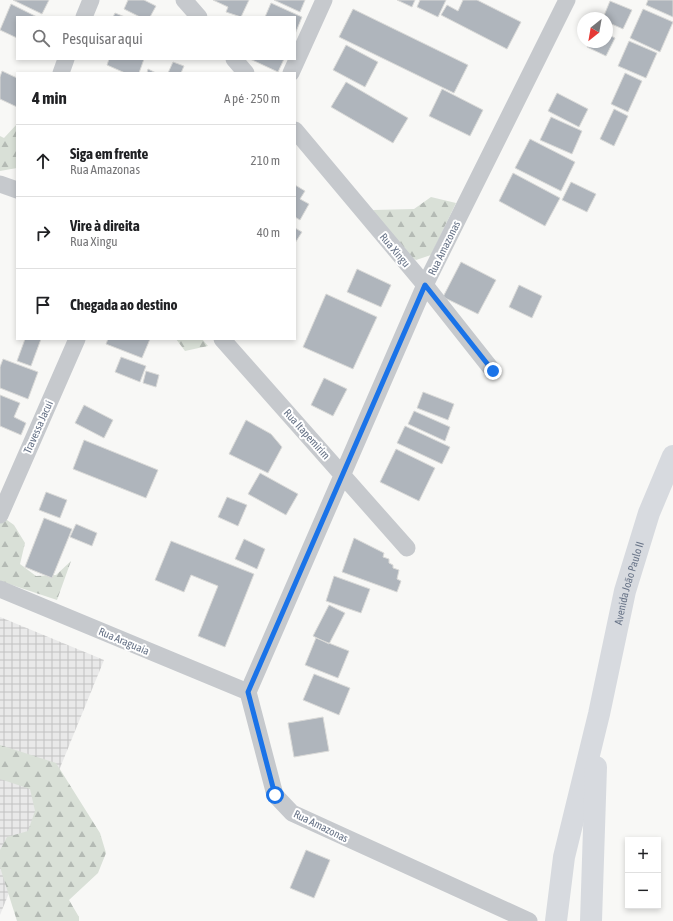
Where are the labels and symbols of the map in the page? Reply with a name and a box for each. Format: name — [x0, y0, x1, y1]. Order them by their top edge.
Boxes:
north arrow — [577, 12, 613, 48]
street label: Rua Amazonas — [426, 219, 462, 277]
street label: Rua Xingu — [377, 231, 413, 269]
route end — [484, 362, 502, 380]
street label: Travessa Jacui — [21, 399, 55, 455]
street label: Rua Itapemirim — [282, 407, 333, 461]
street label: Avenida João Paulo II — [612, 540, 646, 626]
street label: Rua Araguaia — [97, 625, 151, 657]
route start — [266, 786, 284, 804]
street label: Rua Amazonas — [292, 808, 350, 844]

